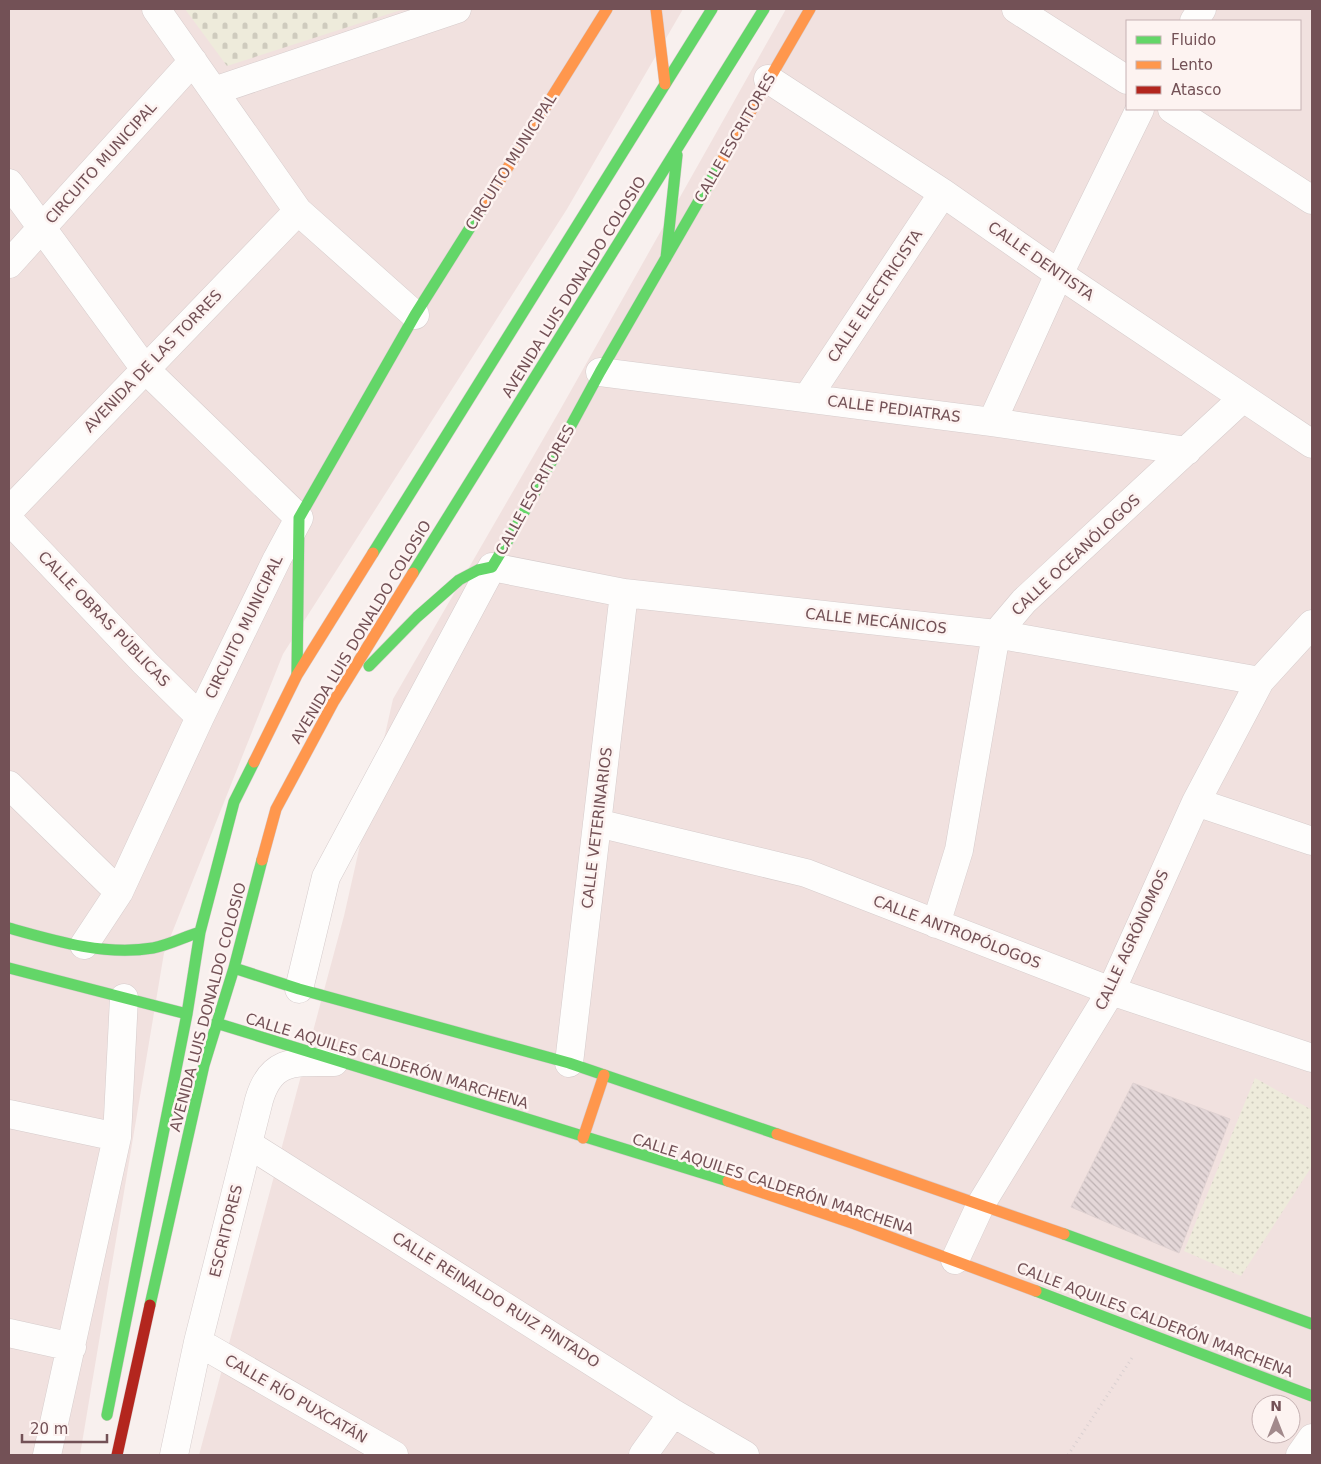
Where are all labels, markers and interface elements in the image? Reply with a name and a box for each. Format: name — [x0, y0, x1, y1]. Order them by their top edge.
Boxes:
legend — [1126, 20, 1301, 110]
text: Fluido — [1171, 31, 1216, 49]
text: Lento — [1171, 56, 1213, 74]
street label: CALLE ESCRITORES — [691, 70, 779, 206]
text: Atasco — [1171, 81, 1221, 99]
street label: CIRCUITO MUNICIPAL — [462, 90, 561, 233]
street label: CIRCUITO MUNICIPAL — [42, 98, 161, 227]
street label: AVENIDA LUIS DONALDO COLOSIO — [498, 173, 650, 401]
street label: CALLE DENTISTA — [985, 218, 1098, 305]
street label: CALLE ELECTRICISTA — [824, 226, 927, 366]
street label: AVENIDA DE LAS TORRES — [80, 286, 226, 436]
street label: CALLE PEDIATRAS — [826, 392, 962, 426]
street label: CALLE ESCRITORES — [492, 422, 578, 558]
street label: CALLE OCEANÓLOGOS — [1007, 490, 1144, 619]
street label: AVENIDA LUIS DONALDO COLOSIO — [287, 517, 435, 747]
street label: CALLE OBRAS PÚBLICAS — [34, 547, 174, 691]
street label: CIRCUITO MUNICIPAL — [201, 552, 287, 702]
street label: CALLE MECÁNICOS — [804, 604, 948, 637]
street label: CALLE VETERINARIOS — [578, 746, 616, 910]
street label: CALLE AGRÓNOMOS — [1091, 867, 1172, 1013]
street label: AVENIDA LUIS DONALDO COLOSIO — [166, 880, 250, 1134]
street label: CALLE ANTROPÓLOGOS — [871, 891, 1044, 972]
street label: CALLE AQUILES CALDERÓN MARCHENA — [243, 1008, 532, 1113]
street label: CALLE AQUILES CALDERÓN MARCHENA — [630, 1129, 917, 1238]
street label: ESCRITORES — [206, 1183, 246, 1279]
street label: CALLE REINALDO RUIZ PINTADO — [389, 1228, 603, 1372]
street label: CALLE AQUILES CALDERÓN MARCHENA — [1014, 1258, 1297, 1382]
street label: CALLE RÍO PUXCATÁN — [222, 1350, 371, 1447]
north arrow — [1251, 1394, 1301, 1444]
text: N — [1270, 1398, 1282, 1414]
scale bar — [22, 1412, 108, 1444]
text: 20 m — [30, 1420, 68, 1438]

